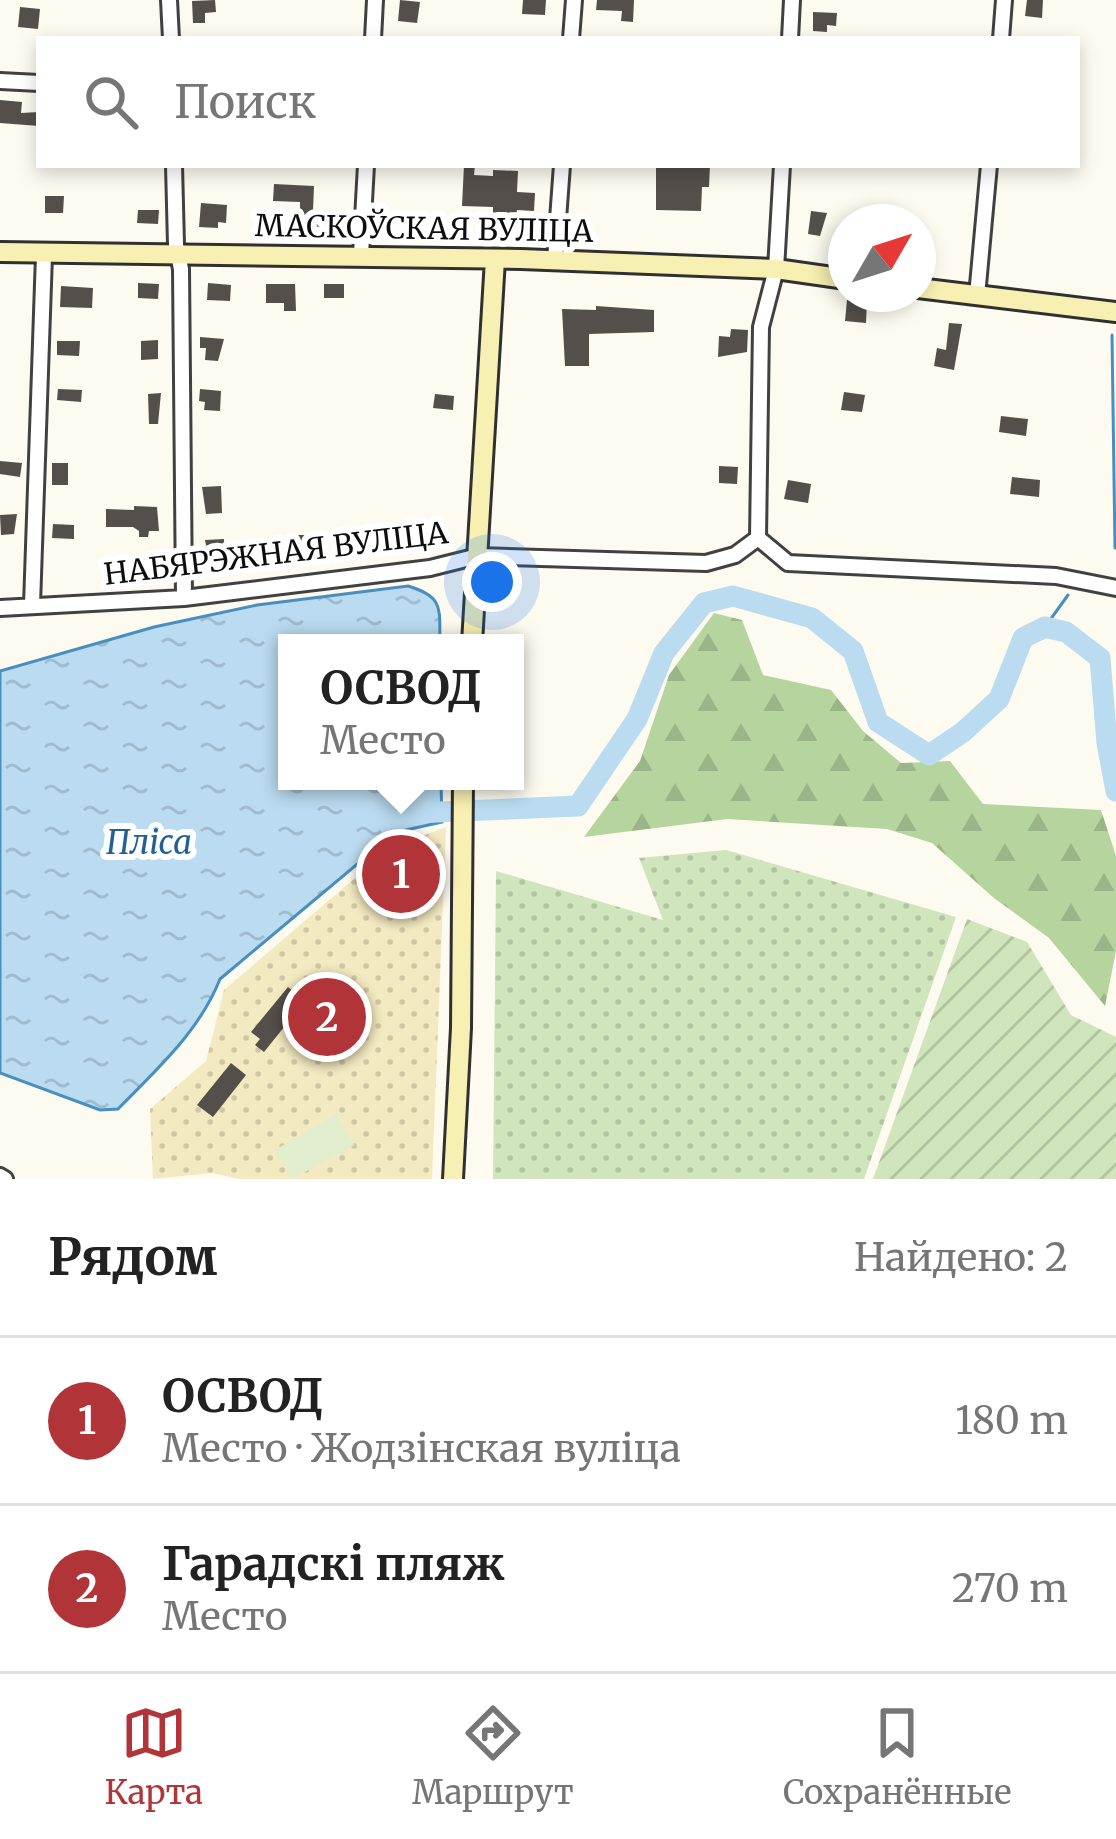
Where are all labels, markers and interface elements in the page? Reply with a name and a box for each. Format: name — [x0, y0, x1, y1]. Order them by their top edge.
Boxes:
search box — [36, 36, 1080, 168]
icon: search — [78, 69, 144, 135]
text: Поиск — [174, 74, 316, 130]
north arrow — [828, 204, 936, 312]
street label: МАСКОЎСКАЯ ВУЛІЦА — [255, 206, 594, 250]
street label: НАБЯРЭЖНАЯ ВУЛІЦА — [102, 513, 451, 593]
your location — [462, 552, 522, 612]
popup — [278, 634, 524, 790]
text: ОСВОД — [320, 660, 482, 716]
text: Место — [320, 716, 446, 765]
water label: Пліса — [106, 822, 192, 863]
pin: 1 — [362, 829, 440, 919]
pin: 2 — [288, 972, 366, 1062]
text: Рядом — [48, 1225, 217, 1289]
text: Найдено: 2 — [854, 1233, 1068, 1282]
text: ОСВОД — [162, 1368, 323, 1424]
text: 1 — [78, 1396, 96, 1445]
text: 180 m — [955, 1396, 1068, 1445]
text: Место · Жодзінская вуліца — [162, 1424, 681, 1473]
text: Гарадскі пляж — [162, 1536, 505, 1592]
text: 2 — [76, 1564, 98, 1613]
text: 270 m — [952, 1564, 1068, 1613]
text: Место — [162, 1592, 287, 1641]
tab: Карта — [105, 1700, 203, 1813]
tab: Маршрут — [412, 1700, 574, 1813]
tab: Сохранённые — [783, 1700, 1011, 1813]

